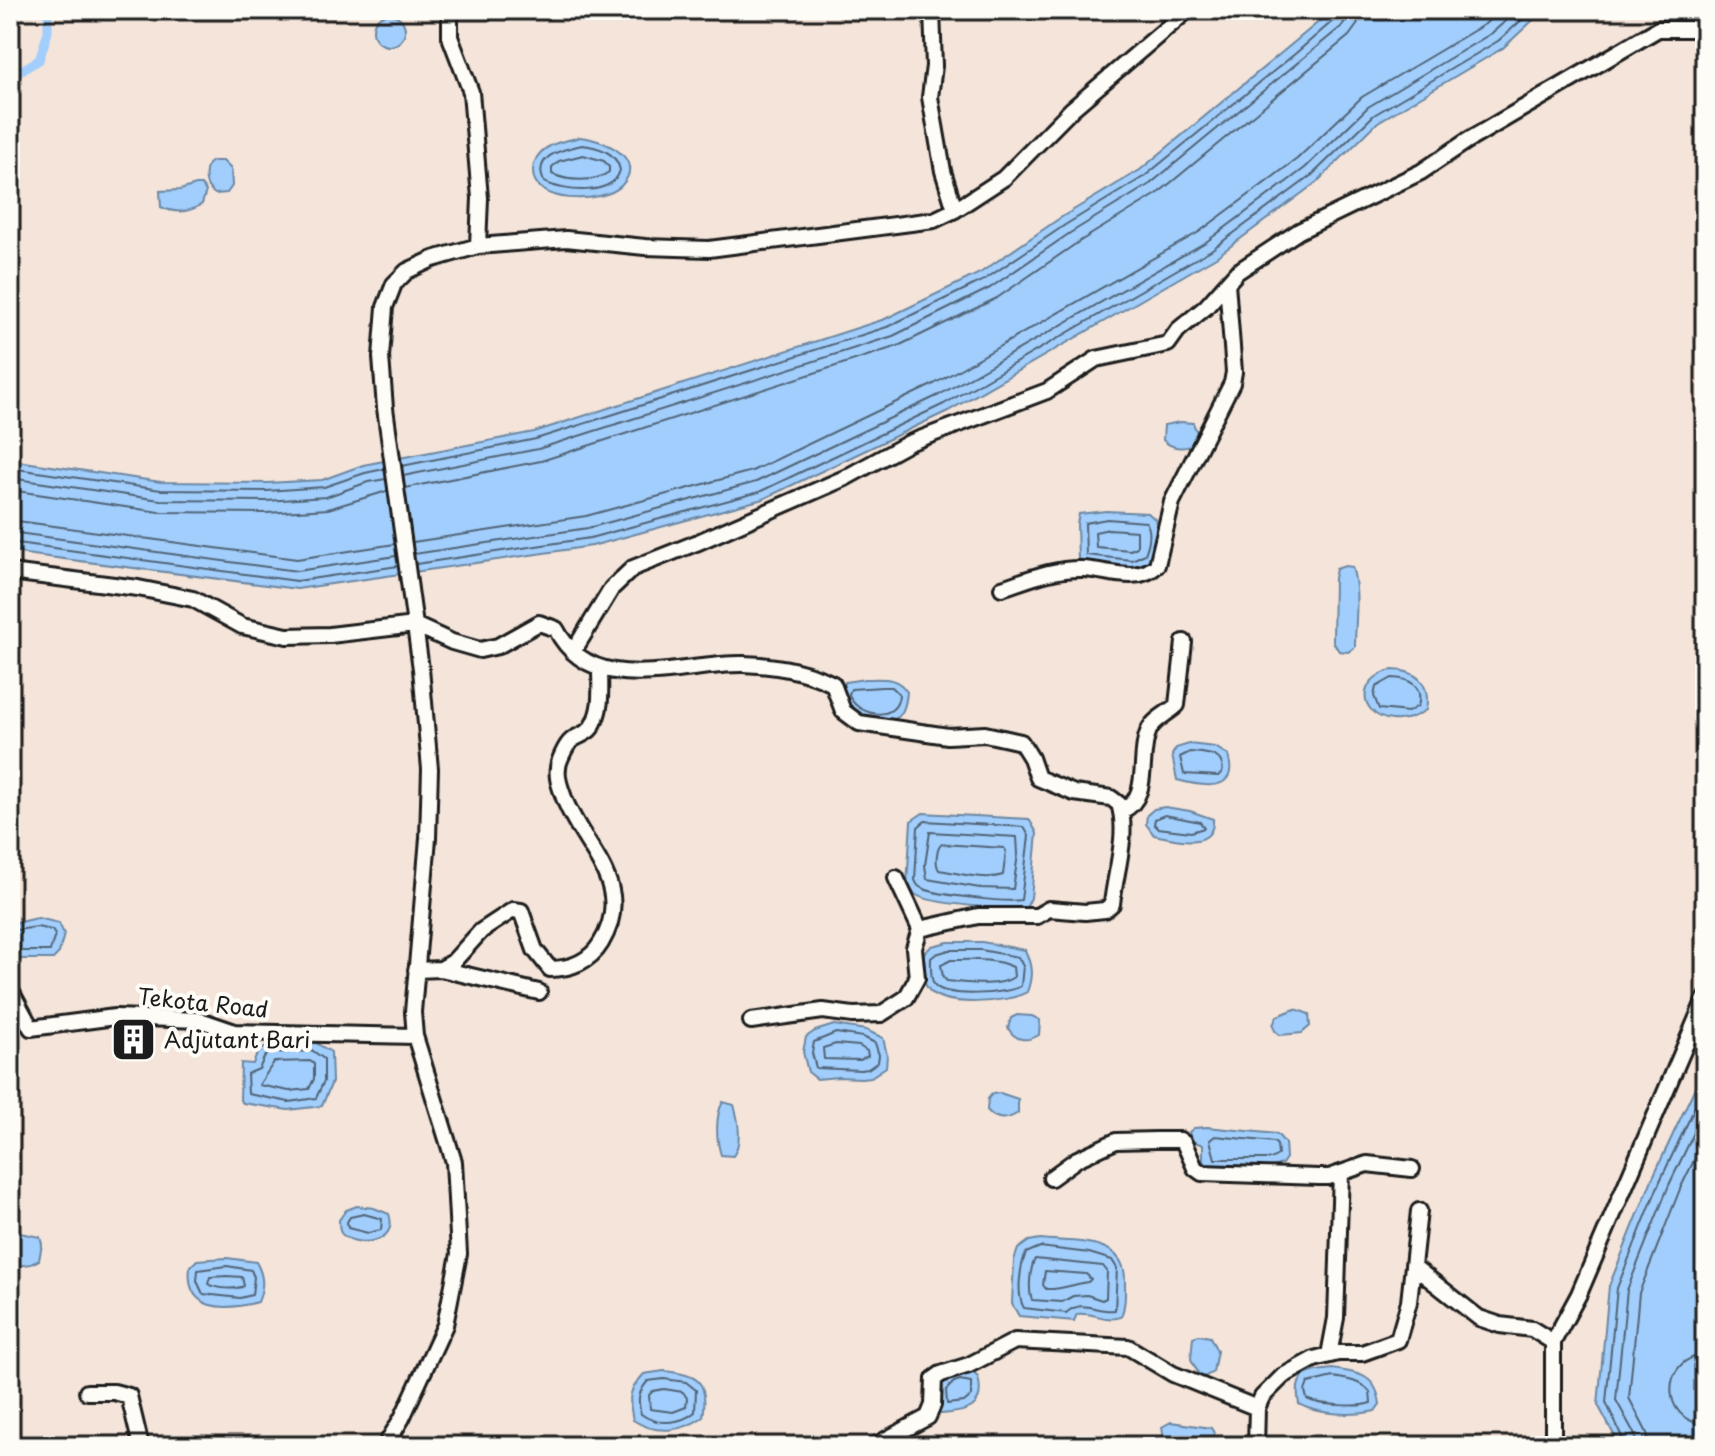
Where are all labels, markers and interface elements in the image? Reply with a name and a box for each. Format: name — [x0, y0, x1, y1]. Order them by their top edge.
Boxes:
street label: Tekota Road — [136, 978, 270, 1025]
building icon: Adjutant Bari — [109, 1016, 157, 1064]
place label: Adjutant Bari — [164, 1022, 310, 1055]

